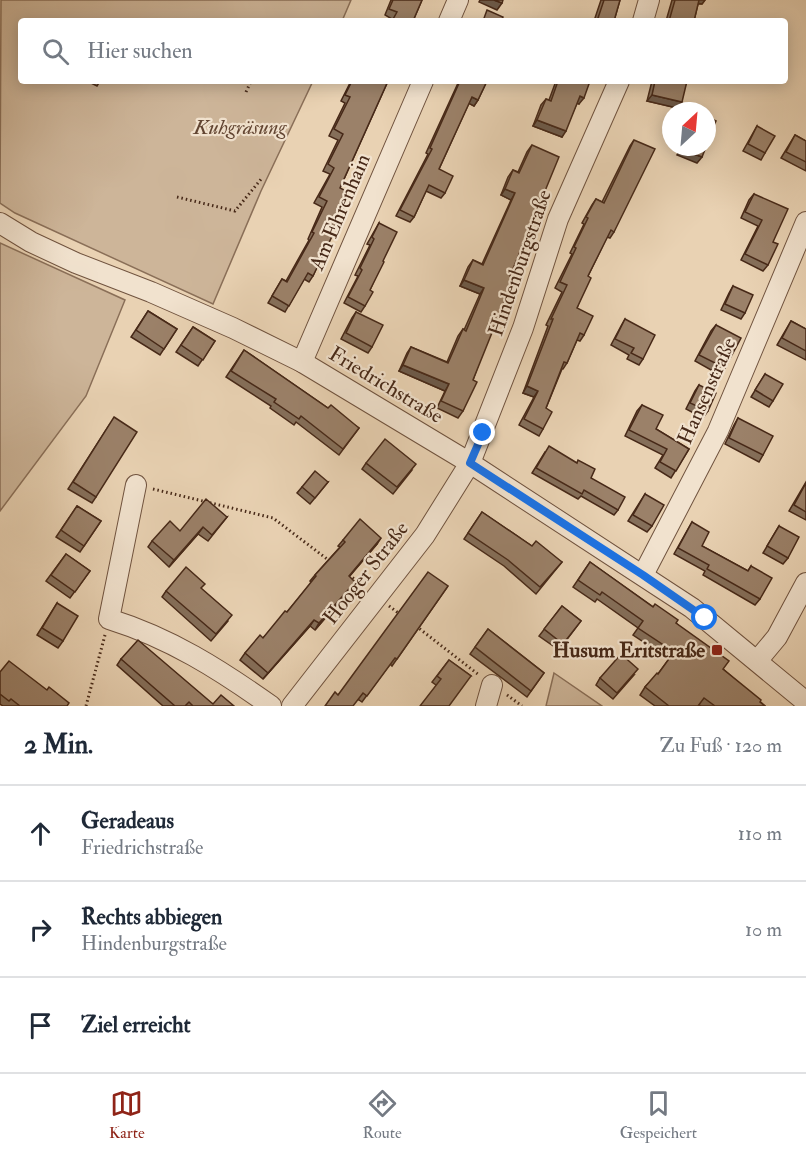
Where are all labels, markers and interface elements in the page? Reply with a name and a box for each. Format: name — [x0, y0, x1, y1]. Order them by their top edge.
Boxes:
search box — [18, 18, 788, 84]
icon: search — [39, 35, 72, 68]
text: Hier suchen — [87, 37, 193, 65]
north arrow — [662, 102, 716, 156]
park label: Kuhgräsung — [193, 114, 288, 141]
street label: Am Ehrenhain — [303, 150, 377, 275]
street label: Hindenburgstraße — [482, 186, 558, 340]
street label: Hansenstraße — [671, 333, 743, 449]
street label: Friedrichstraße — [324, 340, 448, 430]
route end — [469, 419, 495, 445]
street label: Hooger Straße — [317, 516, 415, 630]
route start — [691, 604, 717, 630]
place label: Husum Eritstraße — [553, 637, 705, 664]
marker: Husum Eritstraße — [710, 643, 724, 657]
text: 2 Min. — [24, 729, 93, 761]
text: Zu Fuß · 120 m — [660, 733, 782, 758]
text: Geradeaus — [81, 807, 174, 835]
icon: ahead — [24, 817, 57, 850]
text: 110 m — [738, 821, 782, 846]
text: Friedrichstraße — [81, 835, 203, 860]
text: Rechts abbiegen — [81, 903, 222, 931]
icon: right — [24, 913, 57, 946]
text: 10 m — [745, 917, 782, 942]
text: Hindenburgstraße — [81, 931, 227, 956]
icon: arrive — [24, 1009, 57, 1042]
text: Ziel erreicht — [81, 1011, 191, 1039]
tab: Karte — [109, 1087, 145, 1143]
tab: Route — [363, 1087, 402, 1143]
tab: Gespeichert — [620, 1087, 697, 1143]

